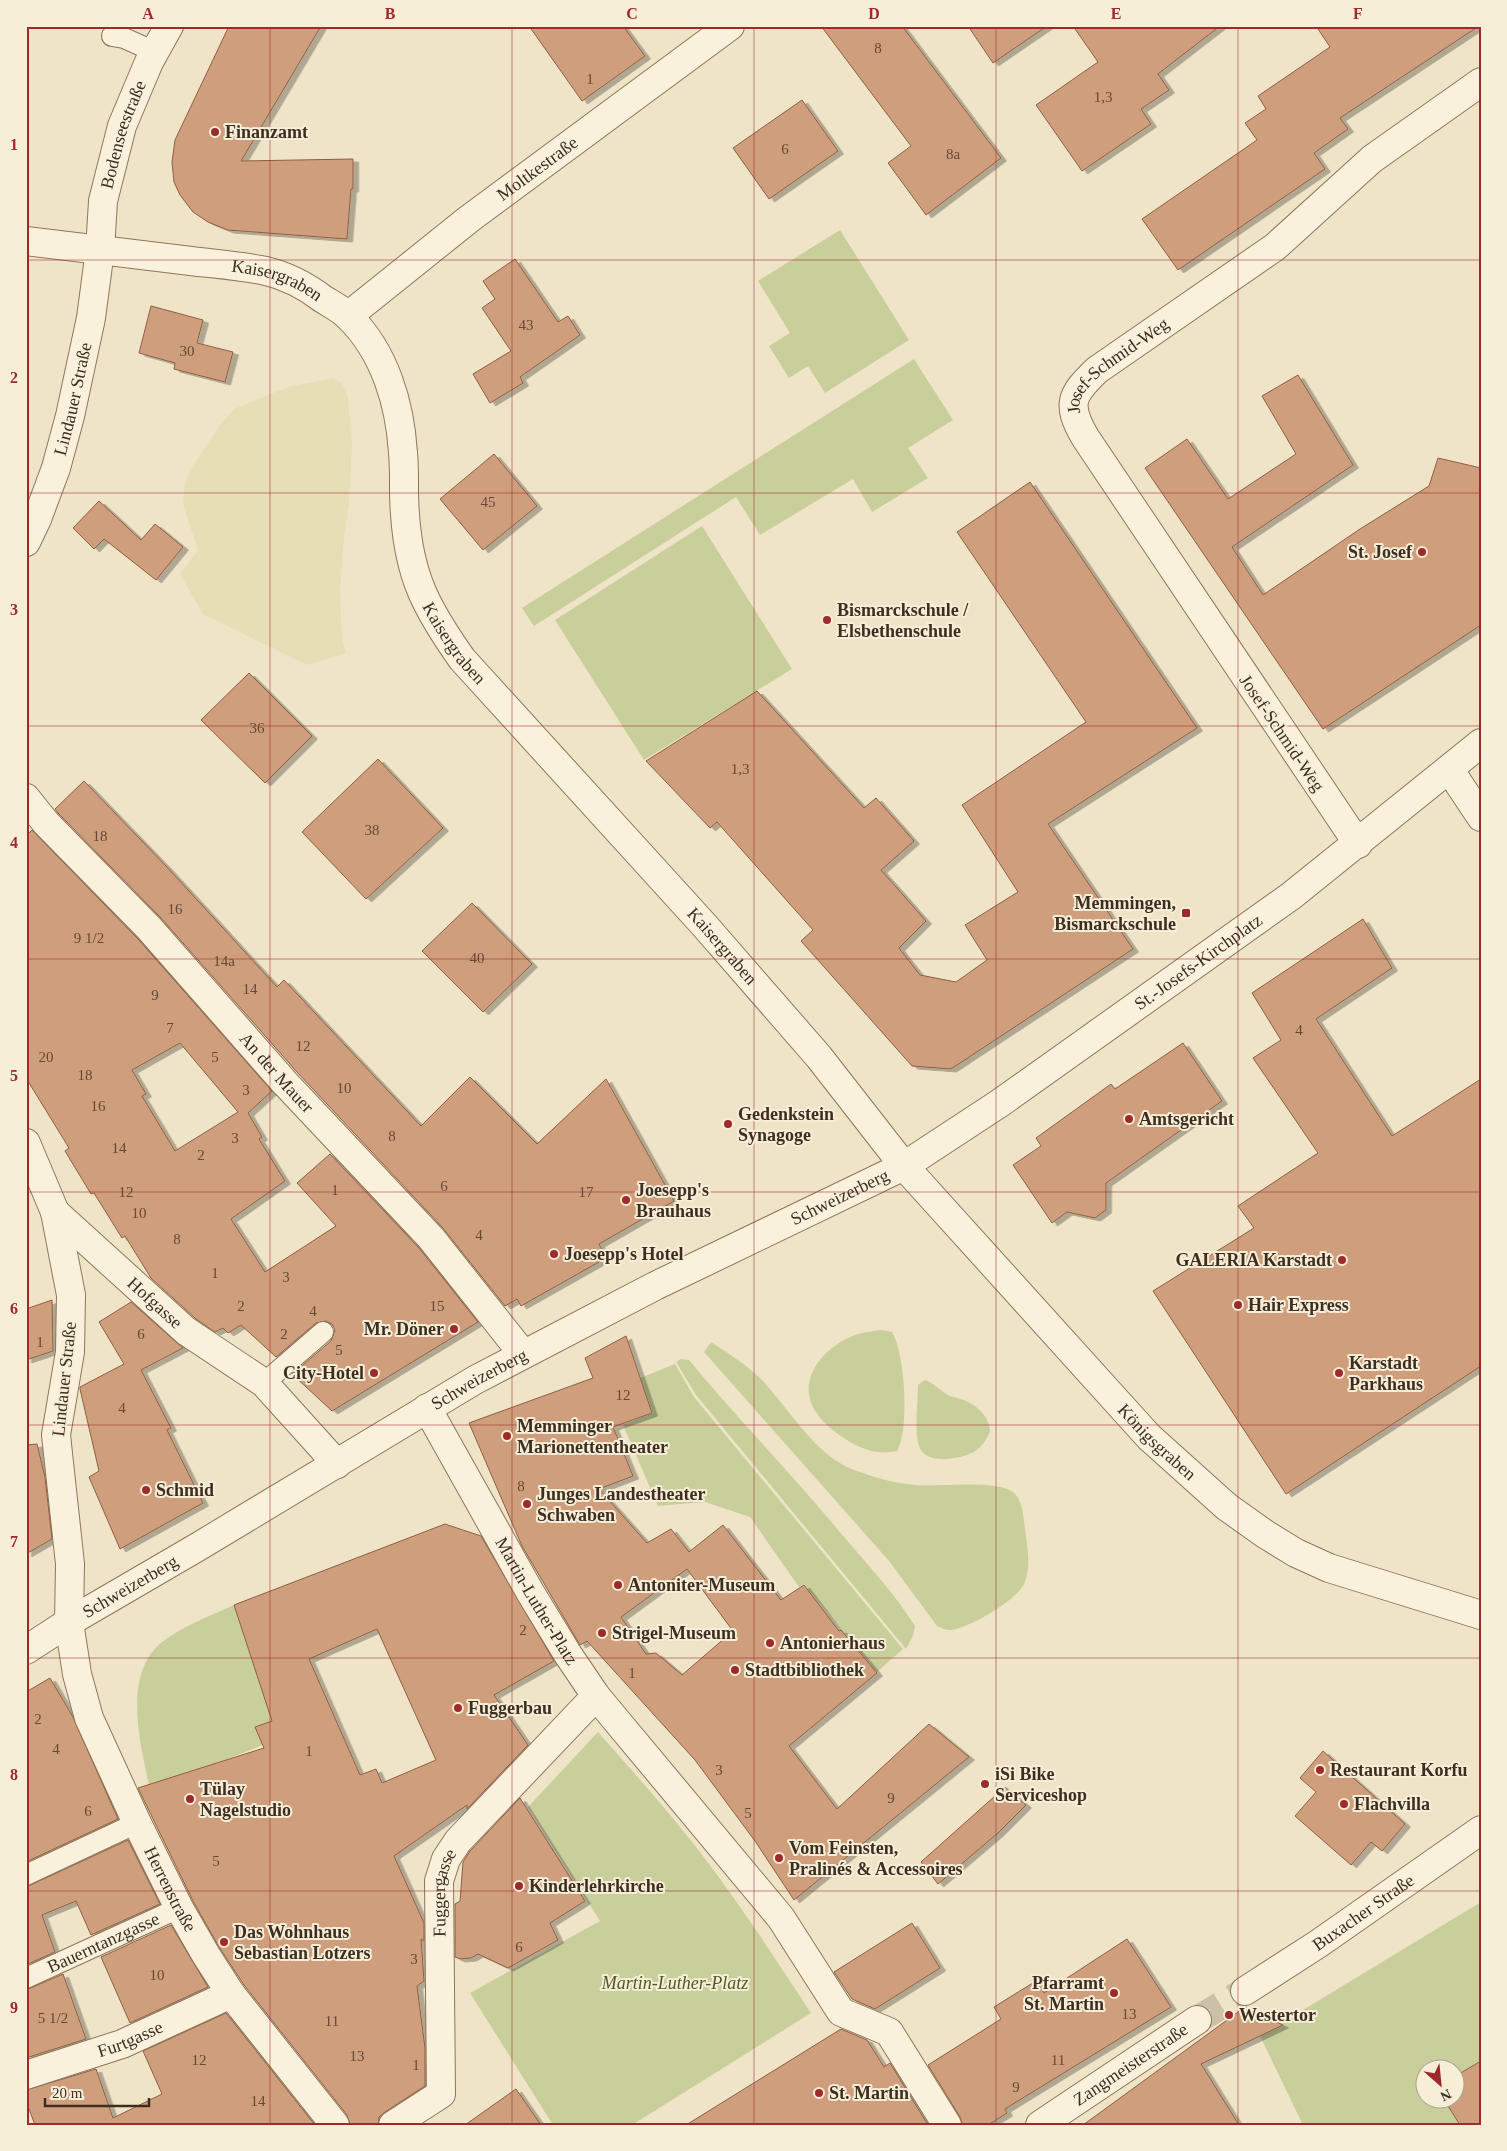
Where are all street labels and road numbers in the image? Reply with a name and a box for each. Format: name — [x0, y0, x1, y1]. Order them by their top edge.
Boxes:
street label: Bodenseestraße — [96, 77, 150, 191]
street label: Moltkestraße — [493, 132, 581, 205]
street label: Kaisergraben — [230, 256, 326, 305]
street label: Josef-Schmid-Weg — [1063, 314, 1172, 415]
street label: Lindauer Straße — [50, 341, 95, 458]
street label: Kaisergraben — [418, 599, 490, 688]
street label: Josef-Schmid-Weg — [1236, 671, 1328, 795]
street label: Kaisergraben — [683, 903, 761, 989]
street label: St.-Josefs-Kirchplatz — [1131, 910, 1266, 1014]
street label: An der Mauer — [235, 1028, 318, 1117]
street label: Schweizerberg — [787, 1165, 892, 1229]
street label: Hofgasse — [123, 1273, 186, 1333]
street label: Lindauer Straße — [48, 1321, 80, 1437]
street label: Schweizerberg — [428, 1345, 530, 1414]
street label: Königsgraben — [1114, 1400, 1200, 1484]
street label: Martin-Luther-Platz — [491, 1534, 582, 1669]
street label: Schweizerberg — [79, 1551, 181, 1622]
street label: Herrenstraße — [140, 1843, 200, 1935]
street label: Fuggergasse — [429, 1845, 460, 1937]
street label: Buxacher Straße — [1309, 1870, 1418, 1955]
street label: Bauerntanzgasse — [44, 1908, 162, 1977]
street label: Furtgasse — [95, 2017, 166, 2061]
street label: Zangmeisterstraße — [1070, 2019, 1191, 2110]

